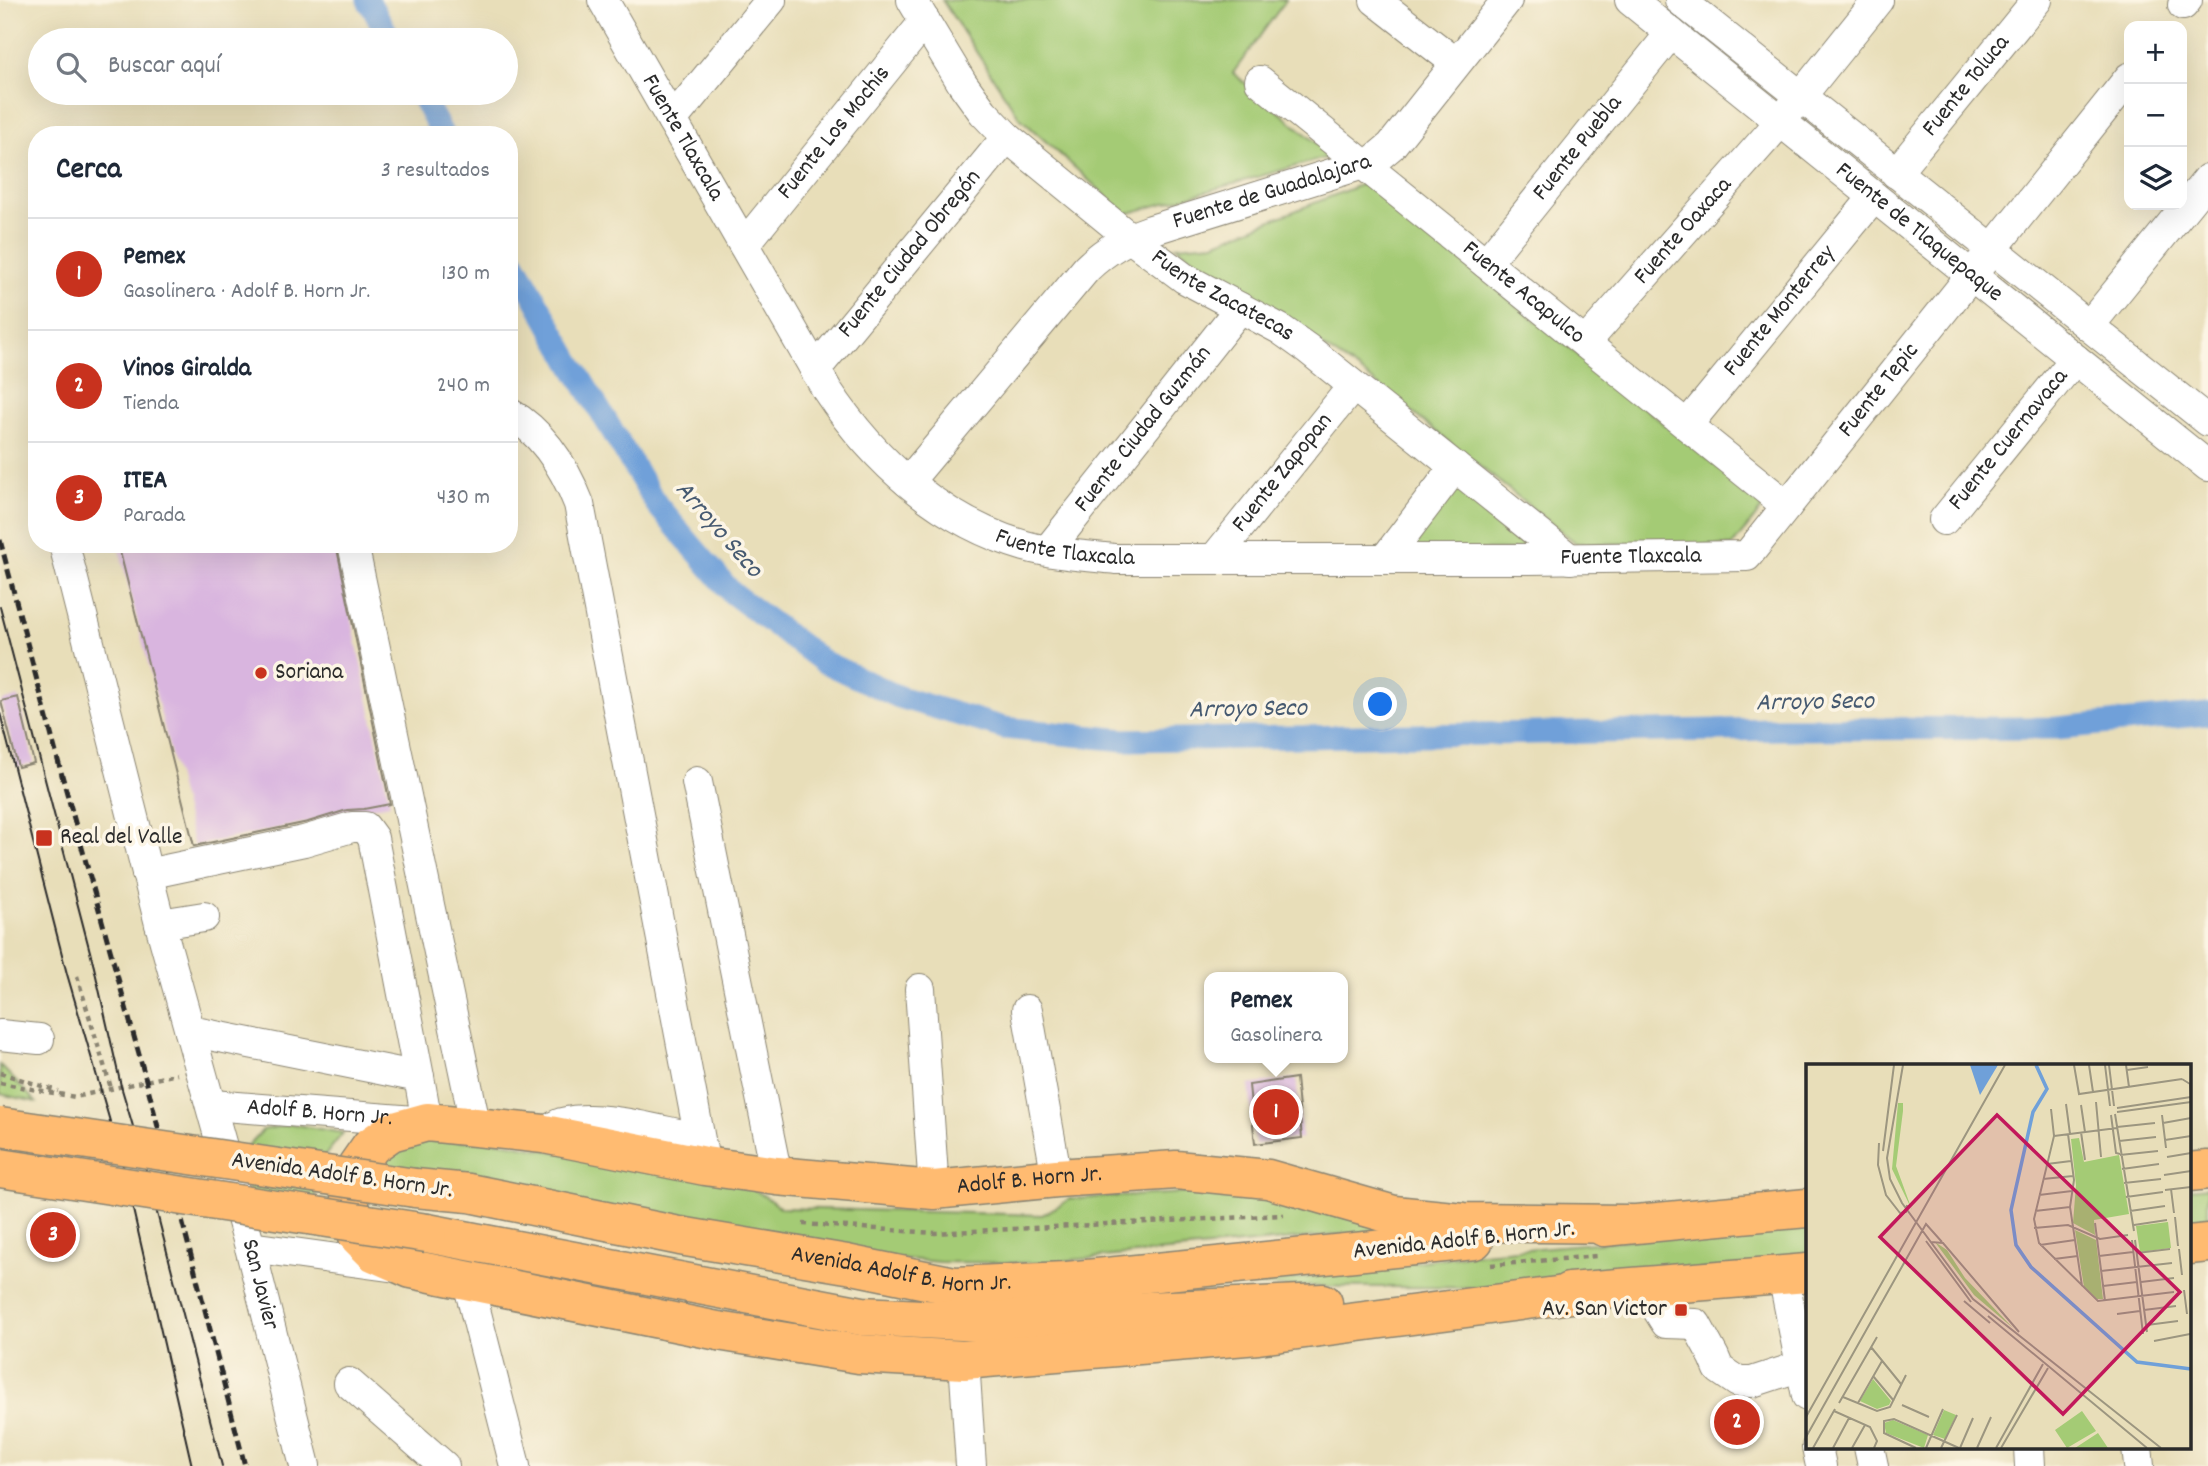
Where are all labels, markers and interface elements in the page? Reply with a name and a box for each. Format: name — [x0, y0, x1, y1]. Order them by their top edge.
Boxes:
map controls — [2124, 21, 2187, 210]
button: + — [2124, 21, 2187, 84]
street label: Fuente Toluca — [1915, 27, 2019, 145]
search box — [28, 28, 518, 105]
icon: search — [52, 48, 90, 86]
text: Buscar aquí — [108, 48, 220, 85]
street label: Fuente Los Mochis — [770, 59, 899, 207]
street label: Fuente Tlaxcala — [632, 68, 732, 208]
button: − — [2124, 84, 2187, 147]
street label: Fuente Puebla — [1525, 88, 1632, 209]
street label: Fuente de Guadalajara — [1169, 145, 1376, 239]
button: layers — [2124, 147, 2187, 210]
text: Cerca — [56, 150, 121, 193]
text: 3 resultados — [381, 155, 490, 188]
street label: Fuente de Tlaquepaque — [1828, 155, 2010, 311]
street label: Fuente Ciudad Obregón — [831, 163, 990, 346]
street label: Fuente Oaxaca — [1627, 169, 1741, 293]
street label: Fuente Acapulco — [1454, 233, 1592, 353]
street label: Fuente Monterrey — [1716, 237, 1845, 384]
text: Pemex — [123, 239, 185, 276]
street label: Fuente Zacatecas — [1143, 242, 1301, 351]
text: 1 — [76, 258, 82, 291]
text: 130 m — [441, 258, 490, 291]
text: Gasolinera · Adolf B. Horn Jr. — [123, 276, 370, 309]
street label: Fuente Tepic — [1831, 336, 1928, 445]
street label: Fuente Ciudad Guzmán — [1067, 339, 1221, 520]
text: Vinos Giralda — [123, 351, 251, 388]
street label: Fuente Cuernavaca — [1941, 361, 2078, 518]
text: 2 — [74, 370, 84, 403]
text: 240 m — [437, 370, 490, 403]
text: Tienda — [123, 388, 179, 421]
street label: Fuente Zapopan — [1224, 406, 1341, 540]
text: ITEA — [123, 463, 167, 500]
water label: Arroyo Seco — [665, 473, 772, 588]
text: 3 — [74, 482, 84, 515]
text: 430 m — [437, 482, 490, 515]
text: Parada — [123, 500, 185, 533]
street label: Fuente Tlaxcala — [990, 520, 1135, 576]
street label: Fuente Tlaxcala — [1560, 540, 1702, 576]
place label: Soriana — [275, 656, 344, 690]
marker: Soriana — [253, 665, 269, 681]
water label: Arroyo Seco — [1756, 683, 1876, 723]
your location — [1363, 687, 1397, 721]
water label: Arroyo Seco — [1189, 690, 1309, 730]
place label: Real del Valle — [60, 821, 183, 855]
marker: Real del Valle — [34, 828, 54, 848]
popup — [1204, 972, 1348, 1063]
text: Pemex — [1230, 983, 1292, 1020]
text: Gasolinera — [1230, 1020, 1322, 1053]
inset map — [1806, 1064, 2190, 1448]
pin: 1 — [1253, 1086, 1299, 1138]
street label: Adolf B. Horn Jr. — [246, 1091, 394, 1136]
street label: Avenida Adolf B. Horn Jr. — [229, 1144, 455, 1208]
street label: Adolf B. Horn Jr. — [955, 1158, 1103, 1205]
pin: 3 — [30, 1209, 76, 1261]
street label: Avenida Adolf B. Horn Jr. — [1351, 1212, 1577, 1270]
street label: San Javier — [232, 1235, 287, 1334]
street label: Avenida Adolf B. Horn Jr. — [789, 1238, 1012, 1303]
place label: Av. San Victor — [1542, 1293, 1667, 1327]
marker: Av. San Victor — [1673, 1302, 1689, 1318]
pin: 2 — [1714, 1396, 1760, 1448]

